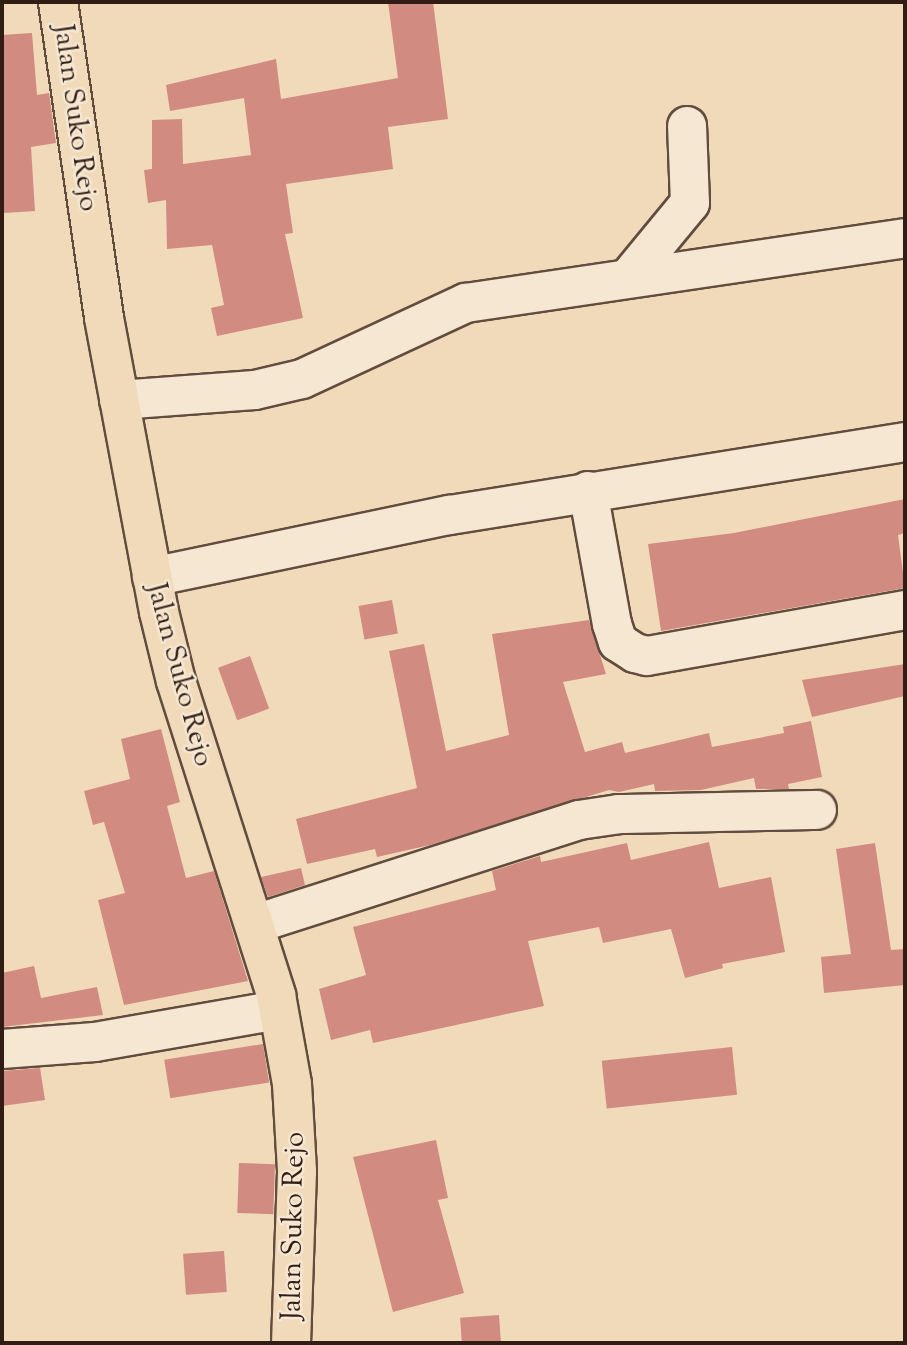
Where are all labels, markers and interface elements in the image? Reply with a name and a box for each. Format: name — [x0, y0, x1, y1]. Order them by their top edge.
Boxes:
street label: Jalan Suko Rejo — [45, 22, 105, 214]
street label: Jalan Suko Rejo — [138, 580, 220, 770]
street label: Jalan Suko Rejo — [276, 1132, 312, 1320]

